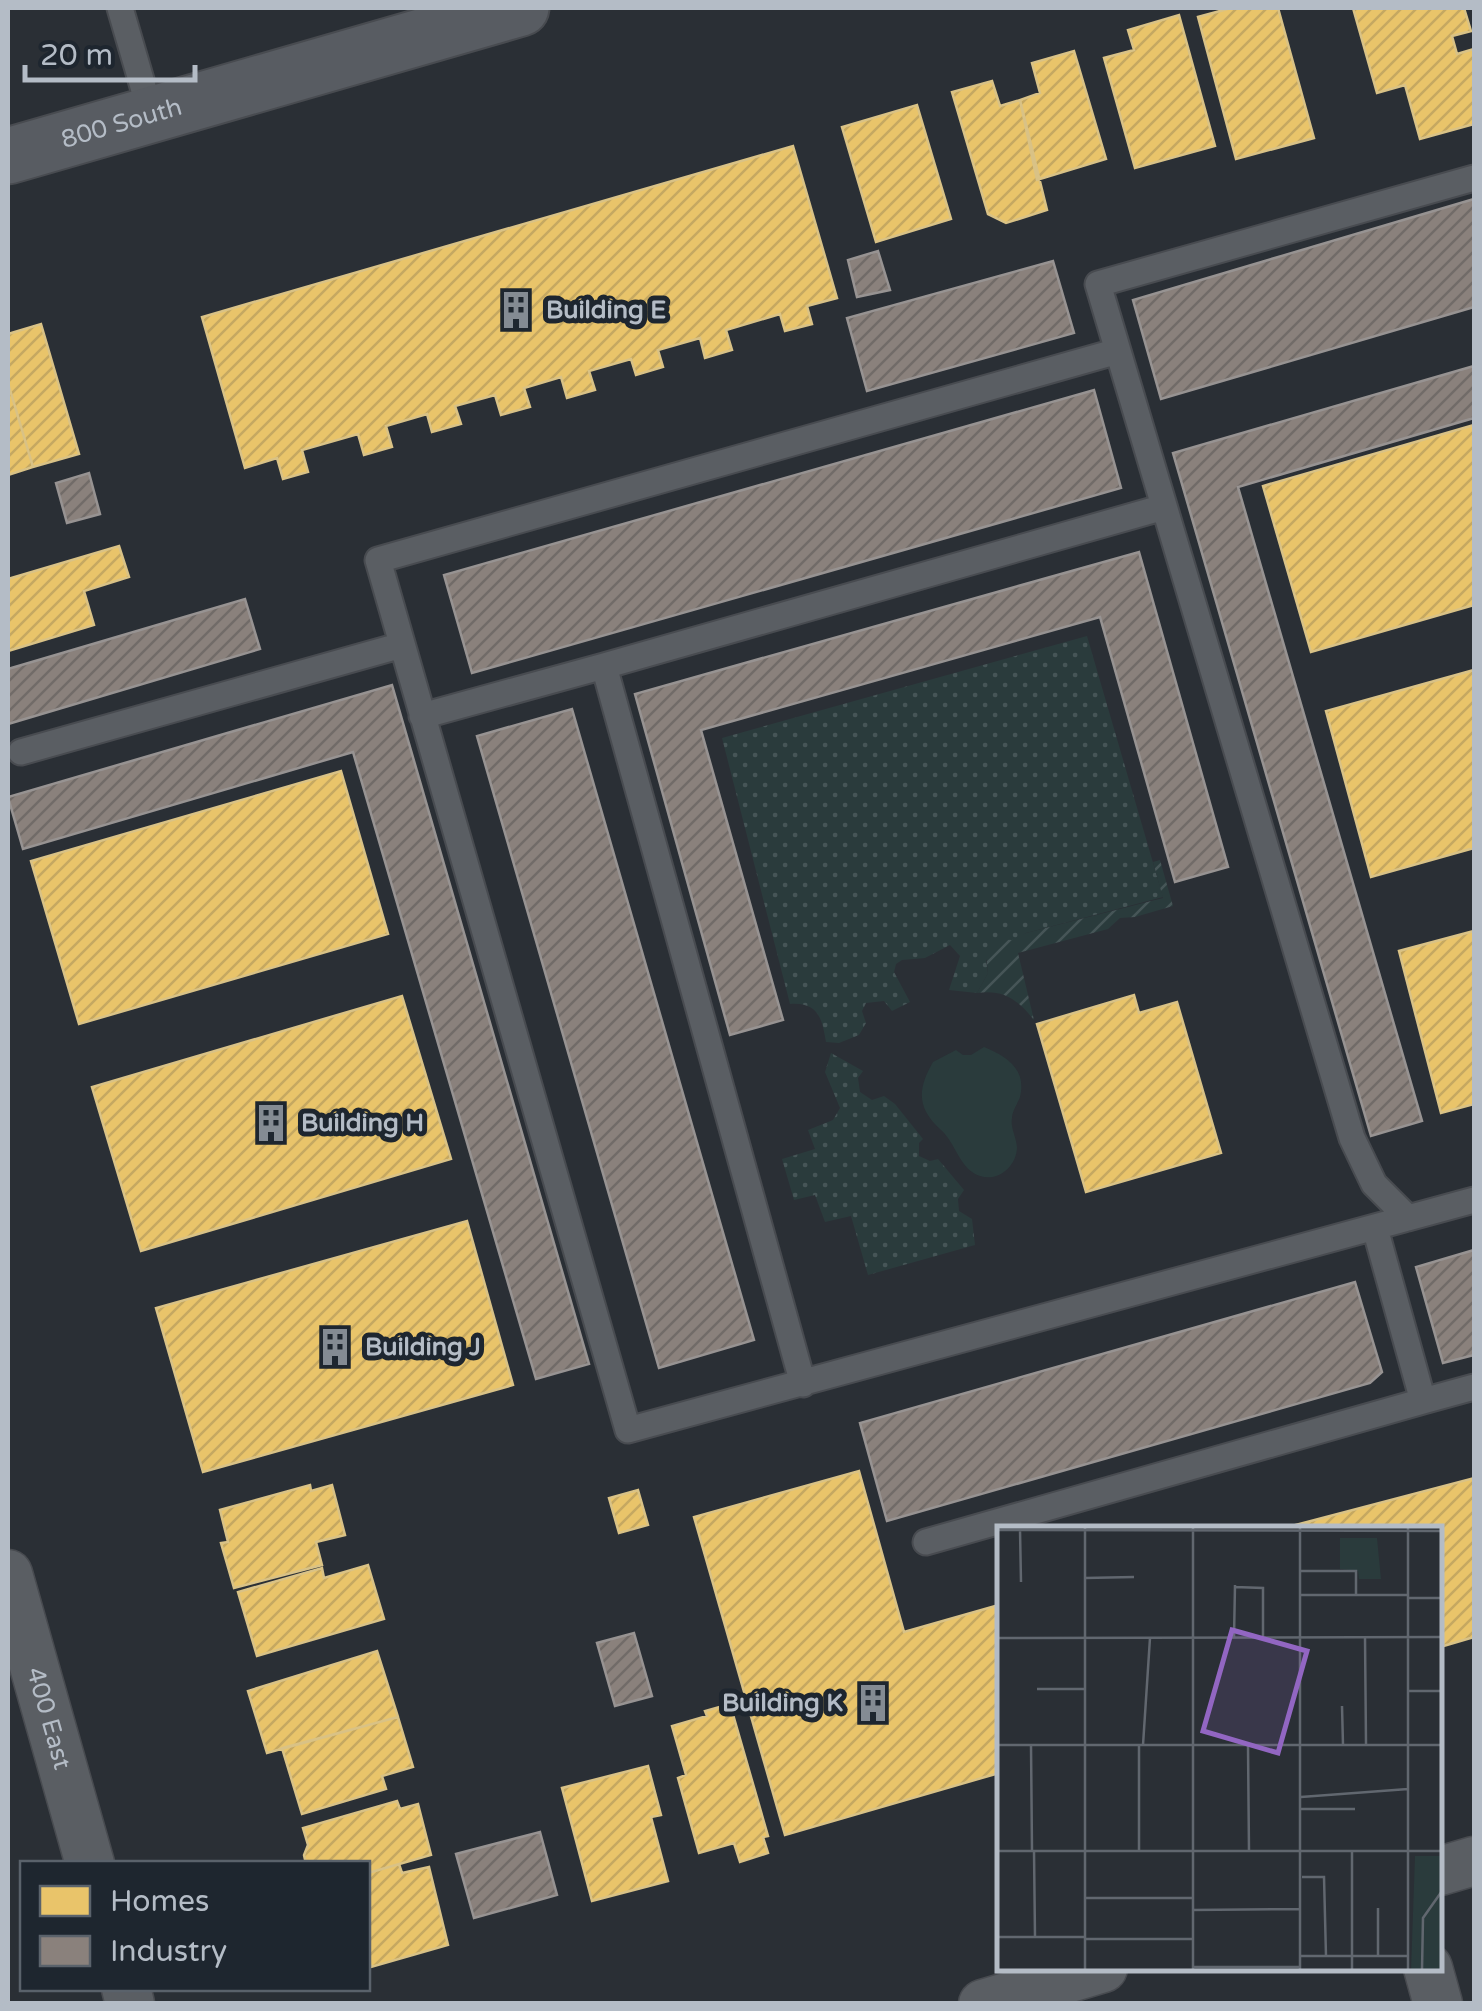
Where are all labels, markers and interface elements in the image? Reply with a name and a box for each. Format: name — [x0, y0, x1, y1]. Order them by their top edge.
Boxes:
scale bar — [25, 20, 195, 82]
text: 20 m — [40, 37, 113, 74]
street label: 800 South — [58, 92, 185, 155]
building icon: Building E — [495, 289, 537, 331]
place label: Building E — [546, 295, 666, 325]
building icon: Building H — [250, 1102, 292, 1144]
place label: Building H — [301, 1108, 424, 1138]
building icon: Building J — [314, 1326, 356, 1368]
place label: Building J — [365, 1332, 481, 1362]
inset map — [997, 1526, 1442, 1971]
street label: 400 East — [20, 1664, 78, 1773]
building icon: Building K — [852, 1682, 894, 1724]
place label: Building K — [722, 1688, 843, 1718]
legend — [20, 1861, 370, 1991]
text: Homes — [110, 1883, 209, 1920]
text: Industry — [110, 1933, 227, 1970]

